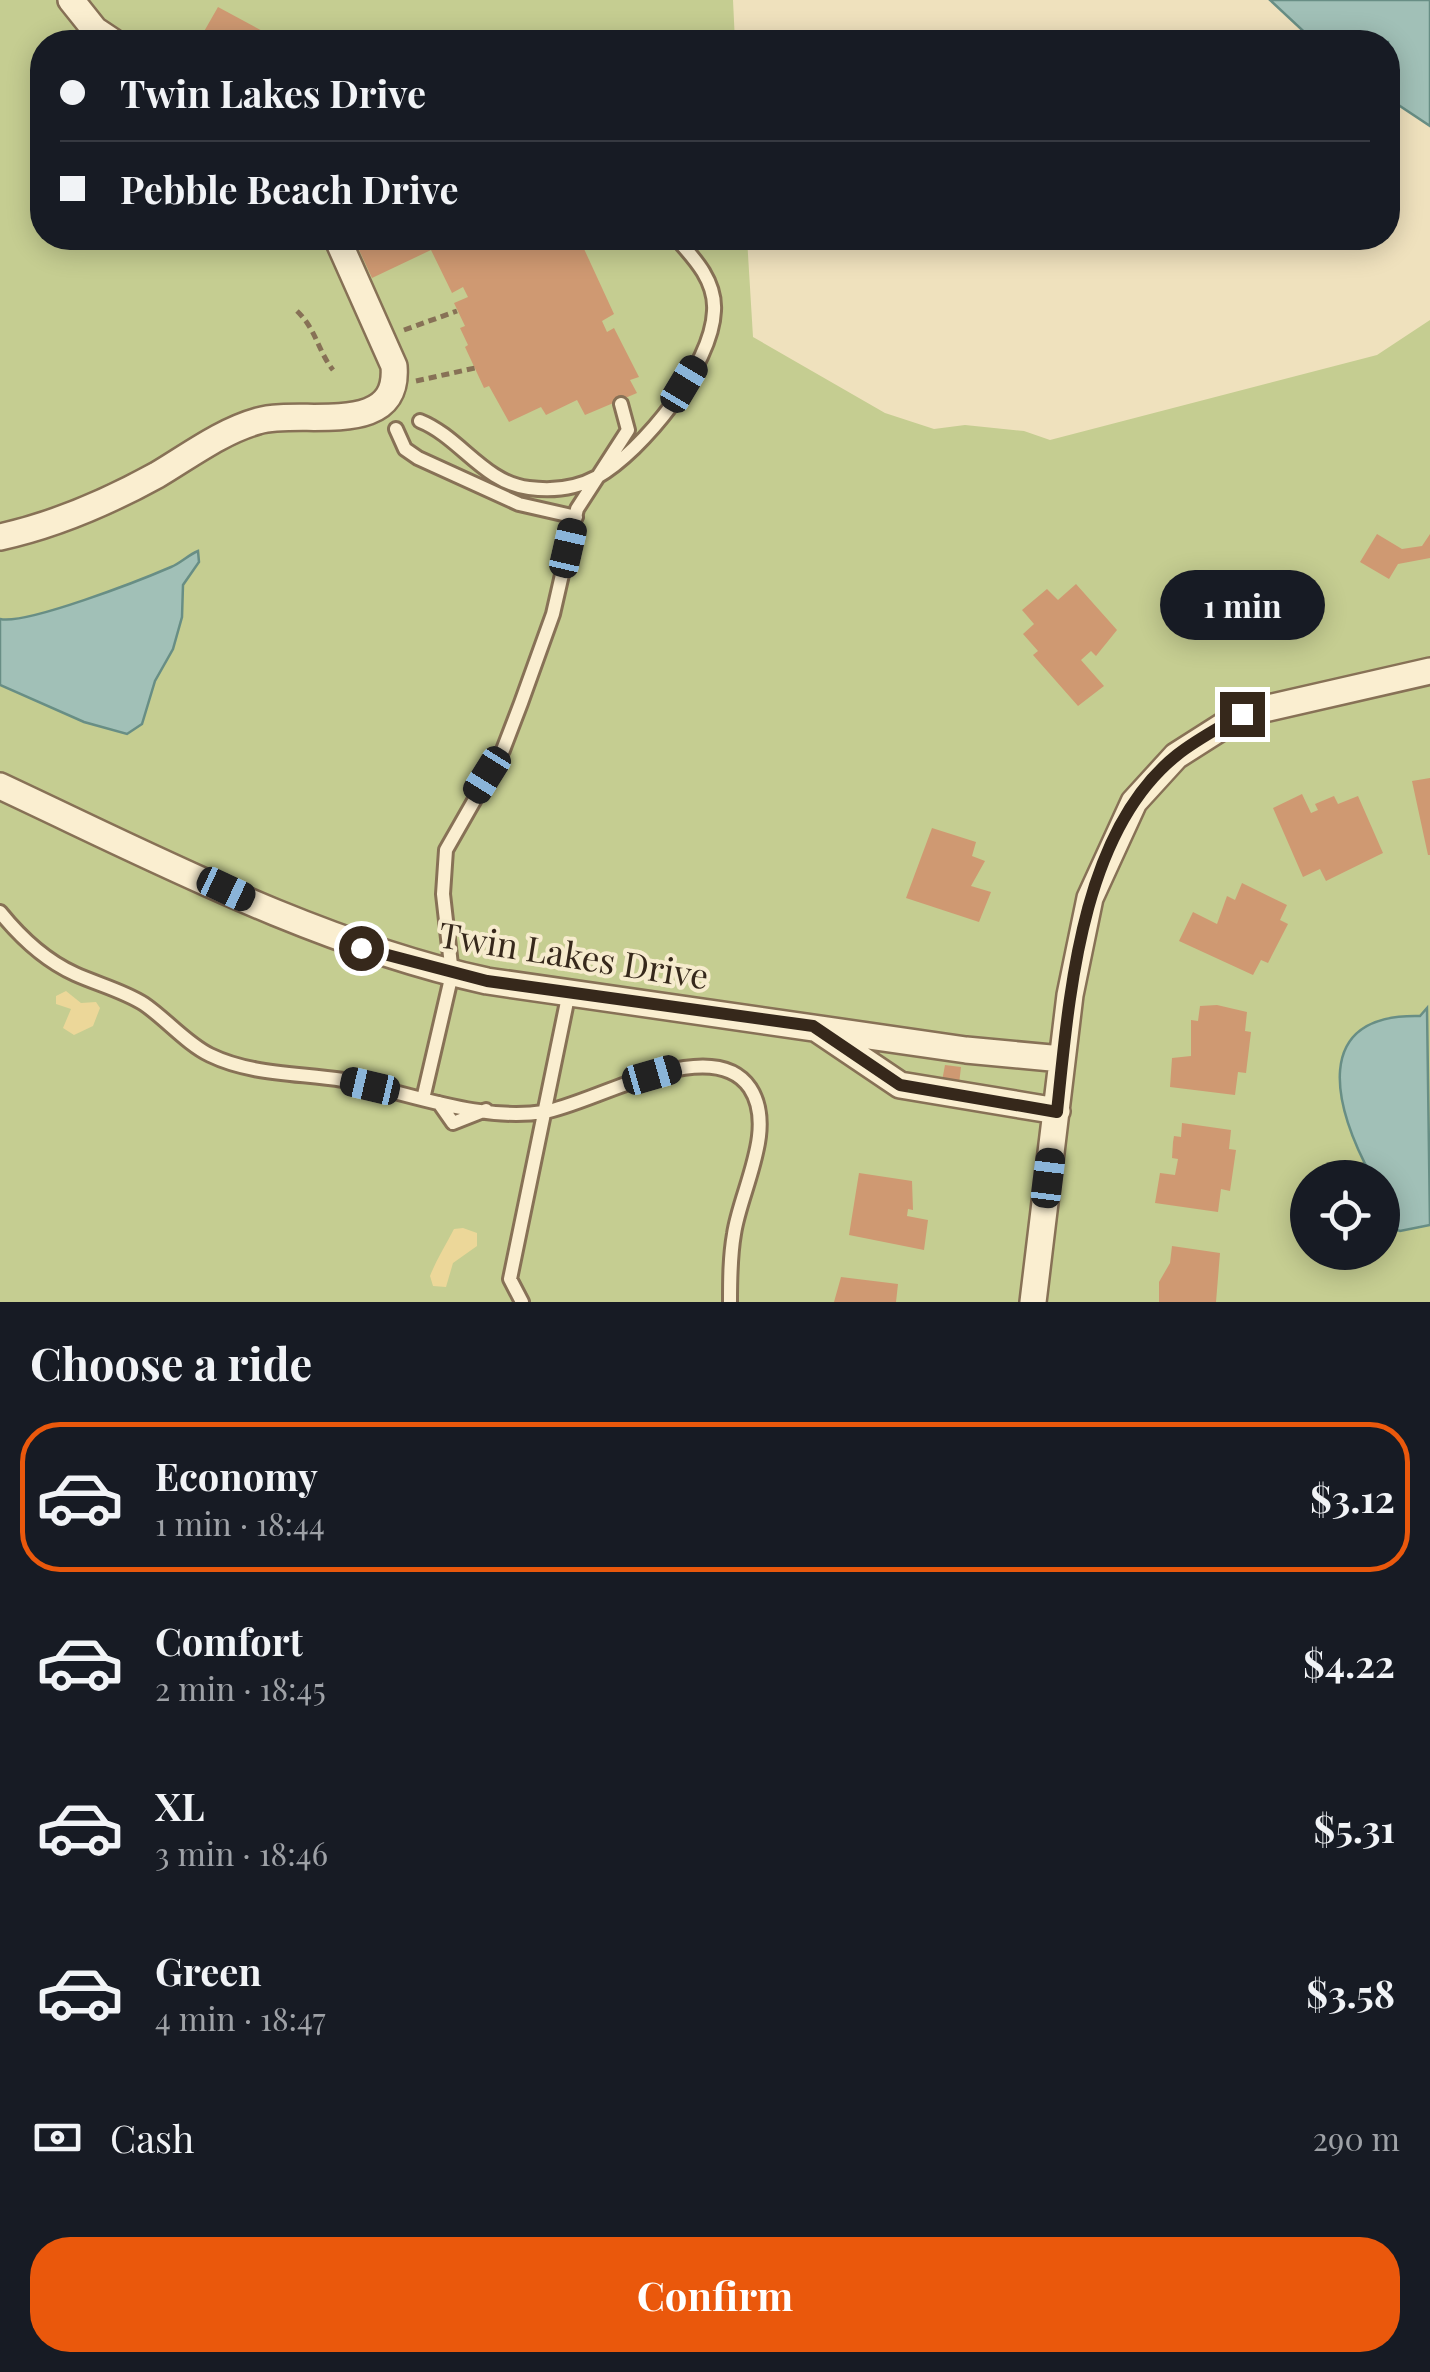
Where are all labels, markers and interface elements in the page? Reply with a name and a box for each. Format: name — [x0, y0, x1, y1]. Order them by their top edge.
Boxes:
text: Twin Lakes Drive — [120, 67, 426, 118]
text: Pebble Beach Drive — [120, 163, 459, 214]
car — [656, 351, 712, 417]
car — [547, 515, 589, 581]
callout: 1 min — [1160, 569, 1324, 639]
text: 1 min — [1203, 583, 1282, 626]
route end — [1220, 692, 1265, 737]
car — [458, 742, 516, 808]
car — [192, 863, 260, 915]
street label: Twin Lakes Drive — [436, 909, 712, 999]
route start — [339, 926, 384, 971]
car — [619, 1052, 685, 1098]
car — [337, 1065, 403, 1107]
car — [1029, 1146, 1067, 1210]
map controls — [1290, 1160, 1400, 1270]
button: locate — [1290, 1160, 1400, 1270]
text: Choose a ride — [30, 1332, 312, 1392]
text: Economy — [155, 1450, 318, 1501]
icon: car — [35, 1452, 125, 1542]
text: $3.12 — [1310, 1472, 1395, 1523]
text: 1 min · 18:44 — [155, 1501, 325, 1544]
text: Comfort — [155, 1615, 303, 1666]
icon: car — [35, 1617, 125, 1707]
text: $4.22 — [1303, 1637, 1395, 1688]
text: 2 min · 18:45 — [155, 1666, 326, 1709]
text: XL — [155, 1780, 204, 1831]
icon: car — [35, 1782, 125, 1872]
text: $5.31 — [1314, 1802, 1395, 1853]
text: 3 min · 18:46 — [155, 1831, 328, 1874]
text: Green — [155, 1945, 262, 1996]
icon: car — [35, 1947, 125, 2037]
text: $3.58 — [1306, 1967, 1395, 2018]
text: 4 min · 18:47 — [155, 1996, 325, 2039]
icon: cash — [30, 2110, 85, 2165]
text: Cash — [110, 2112, 194, 2163]
text: 290 m — [1313, 2116, 1400, 2159]
button: Confirm — [30, 2237, 1400, 2352]

